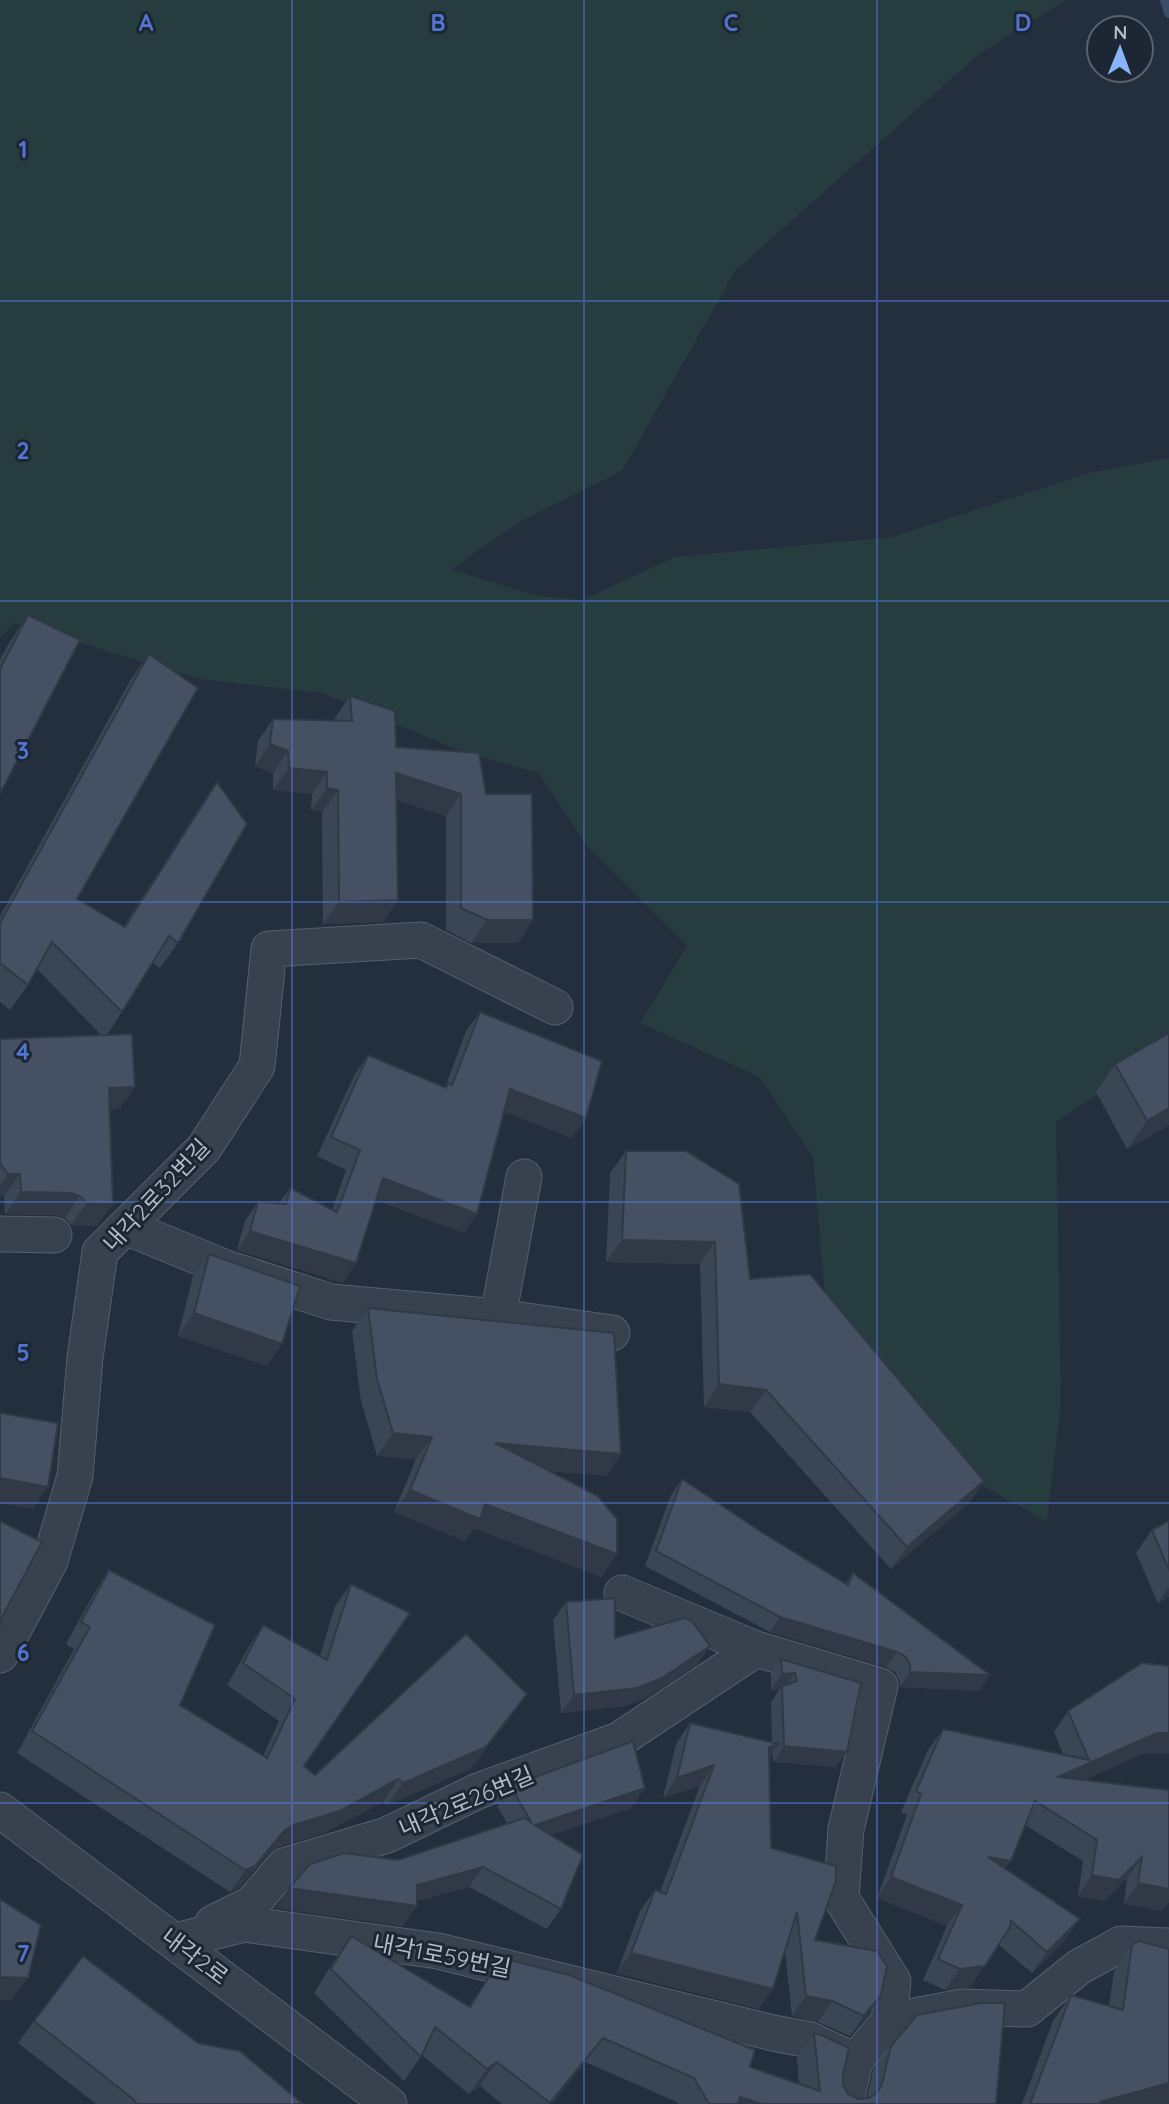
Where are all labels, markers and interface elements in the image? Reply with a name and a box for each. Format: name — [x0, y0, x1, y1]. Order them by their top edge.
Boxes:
text: A — [139, 8, 154, 37]
text: B — [430, 8, 446, 37]
text: C — [724, 8, 738, 37]
text: D — [1015, 8, 1031, 37]
north arrow — [1085, 14, 1155, 84]
text: N — [1113, 20, 1127, 44]
text: 1 — [19, 135, 27, 164]
text: 2 — [16, 436, 30, 465]
text: 3 — [17, 736, 29, 765]
text: 4 — [16, 1037, 30, 1066]
street label: 내각2로32번길 — [97, 1133, 215, 1257]
text: 5 — [16, 1338, 30, 1367]
text: 6 — [17, 1638, 29, 1667]
street label: 내각2로26번길 — [394, 1760, 538, 1842]
street label: 내각2로 — [156, 1921, 234, 1991]
street label: 내각1로59번길 — [371, 1927, 513, 1983]
text: 7 — [17, 1939, 30, 1968]

